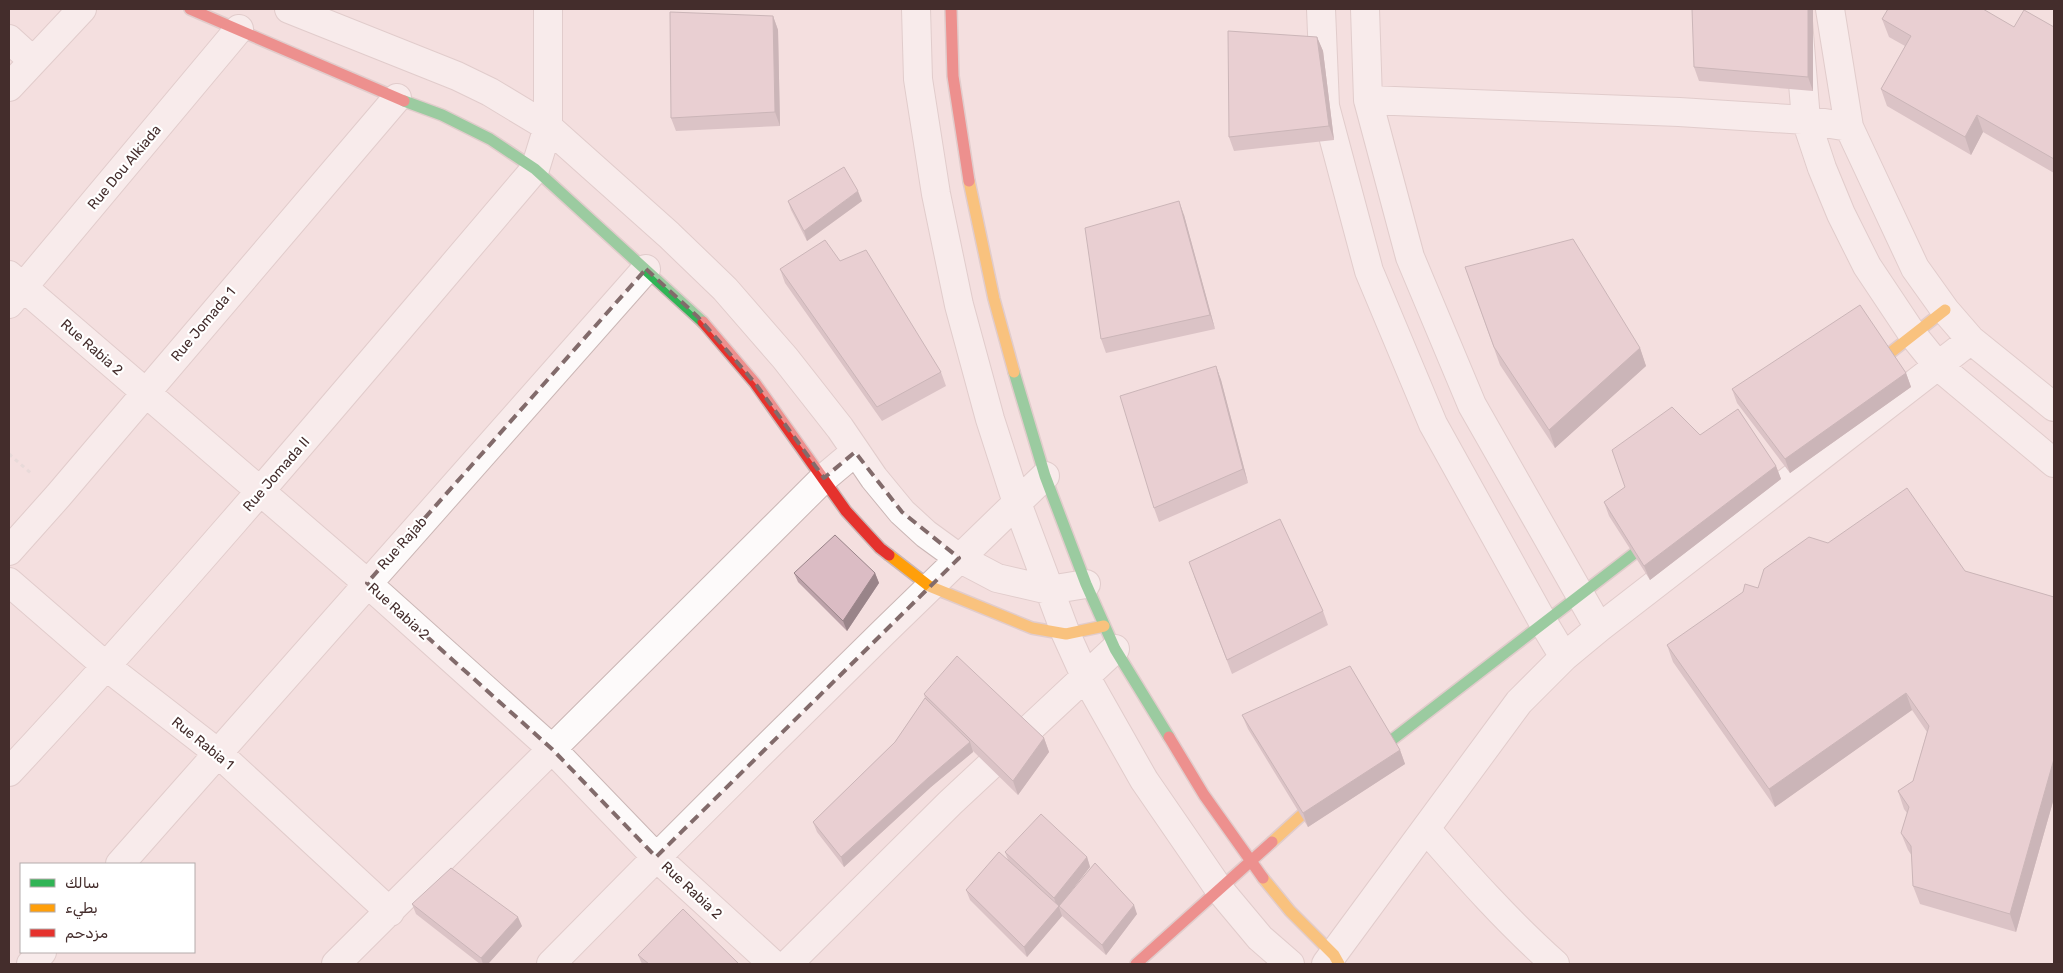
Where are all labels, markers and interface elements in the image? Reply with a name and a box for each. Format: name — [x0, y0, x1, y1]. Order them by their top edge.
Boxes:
street label: Rue Dou Alkiada — [84, 122, 165, 213]
street label: Rue Jomada 1 — [167, 284, 239, 365]
street label: Rue Rabia 2 — [57, 316, 126, 379]
street label: Rue Jomada II — [239, 434, 313, 515]
street label: Rue Rajab — [374, 513, 431, 573]
street label: Rue Rabia 2 — [364, 579, 433, 643]
street label: Rue Rabia 1 — [168, 713, 237, 773]
street label: Rue Rabia 2 — [658, 858, 726, 923]
legend — [20, 863, 195, 953]
text: سالك — [65, 874, 100, 892]
text: بطيء — [65, 899, 98, 920]
text: مزدحم — [65, 924, 108, 943]

